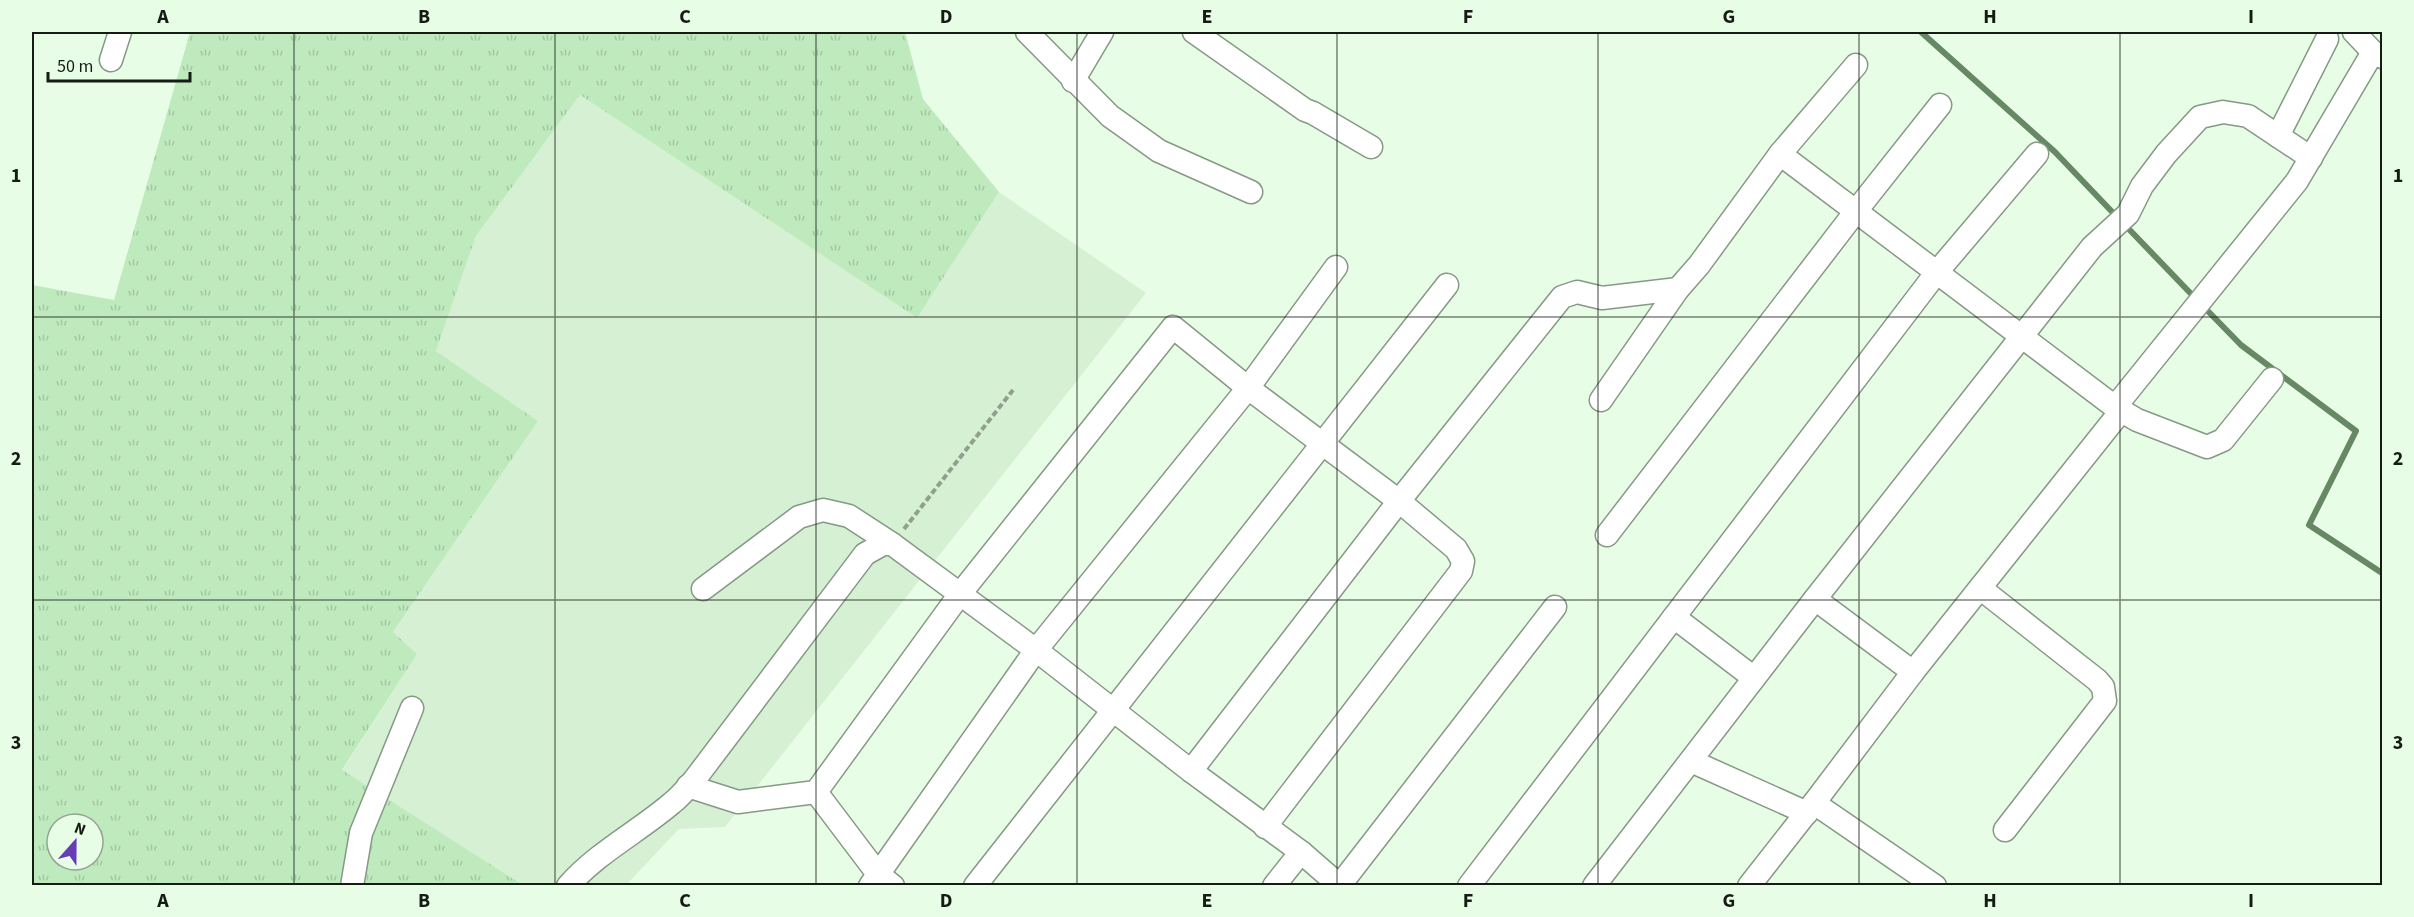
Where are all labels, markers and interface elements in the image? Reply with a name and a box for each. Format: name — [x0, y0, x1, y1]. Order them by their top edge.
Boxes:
text: A — [156, 3, 169, 31]
text: B — [418, 3, 430, 31]
text: C — [679, 3, 691, 31]
text: D — [940, 3, 952, 31]
text: E — [1202, 3, 1212, 31]
text: F — [1463, 3, 1473, 31]
text: G — [1723, 3, 1735, 31]
text: H — [1983, 3, 1997, 31]
text: I — [2248, 3, 2254, 31]
scale bar — [48, 45, 190, 83]
text: 50 m — [57, 54, 93, 79]
text: 1 — [11, 162, 21, 190]
text: 1 — [2393, 162, 2403, 190]
text: 2 — [11, 445, 21, 473]
text: 2 — [2393, 445, 2403, 473]
text: 3 — [11, 729, 21, 757]
text: 3 — [2393, 729, 2403, 757]
north arrow — [45, 812, 105, 872]
text: N — [71, 817, 89, 841]
text: A — [156, 887, 169, 915]
text: B — [418, 887, 430, 915]
text: C — [679, 887, 691, 915]
text: D — [940, 887, 952, 915]
text: E — [1202, 887, 1212, 915]
text: F — [1463, 887, 1473, 915]
text: G — [1723, 887, 1735, 915]
text: H — [1983, 887, 1997, 915]
text: I — [2248, 887, 2254, 915]

